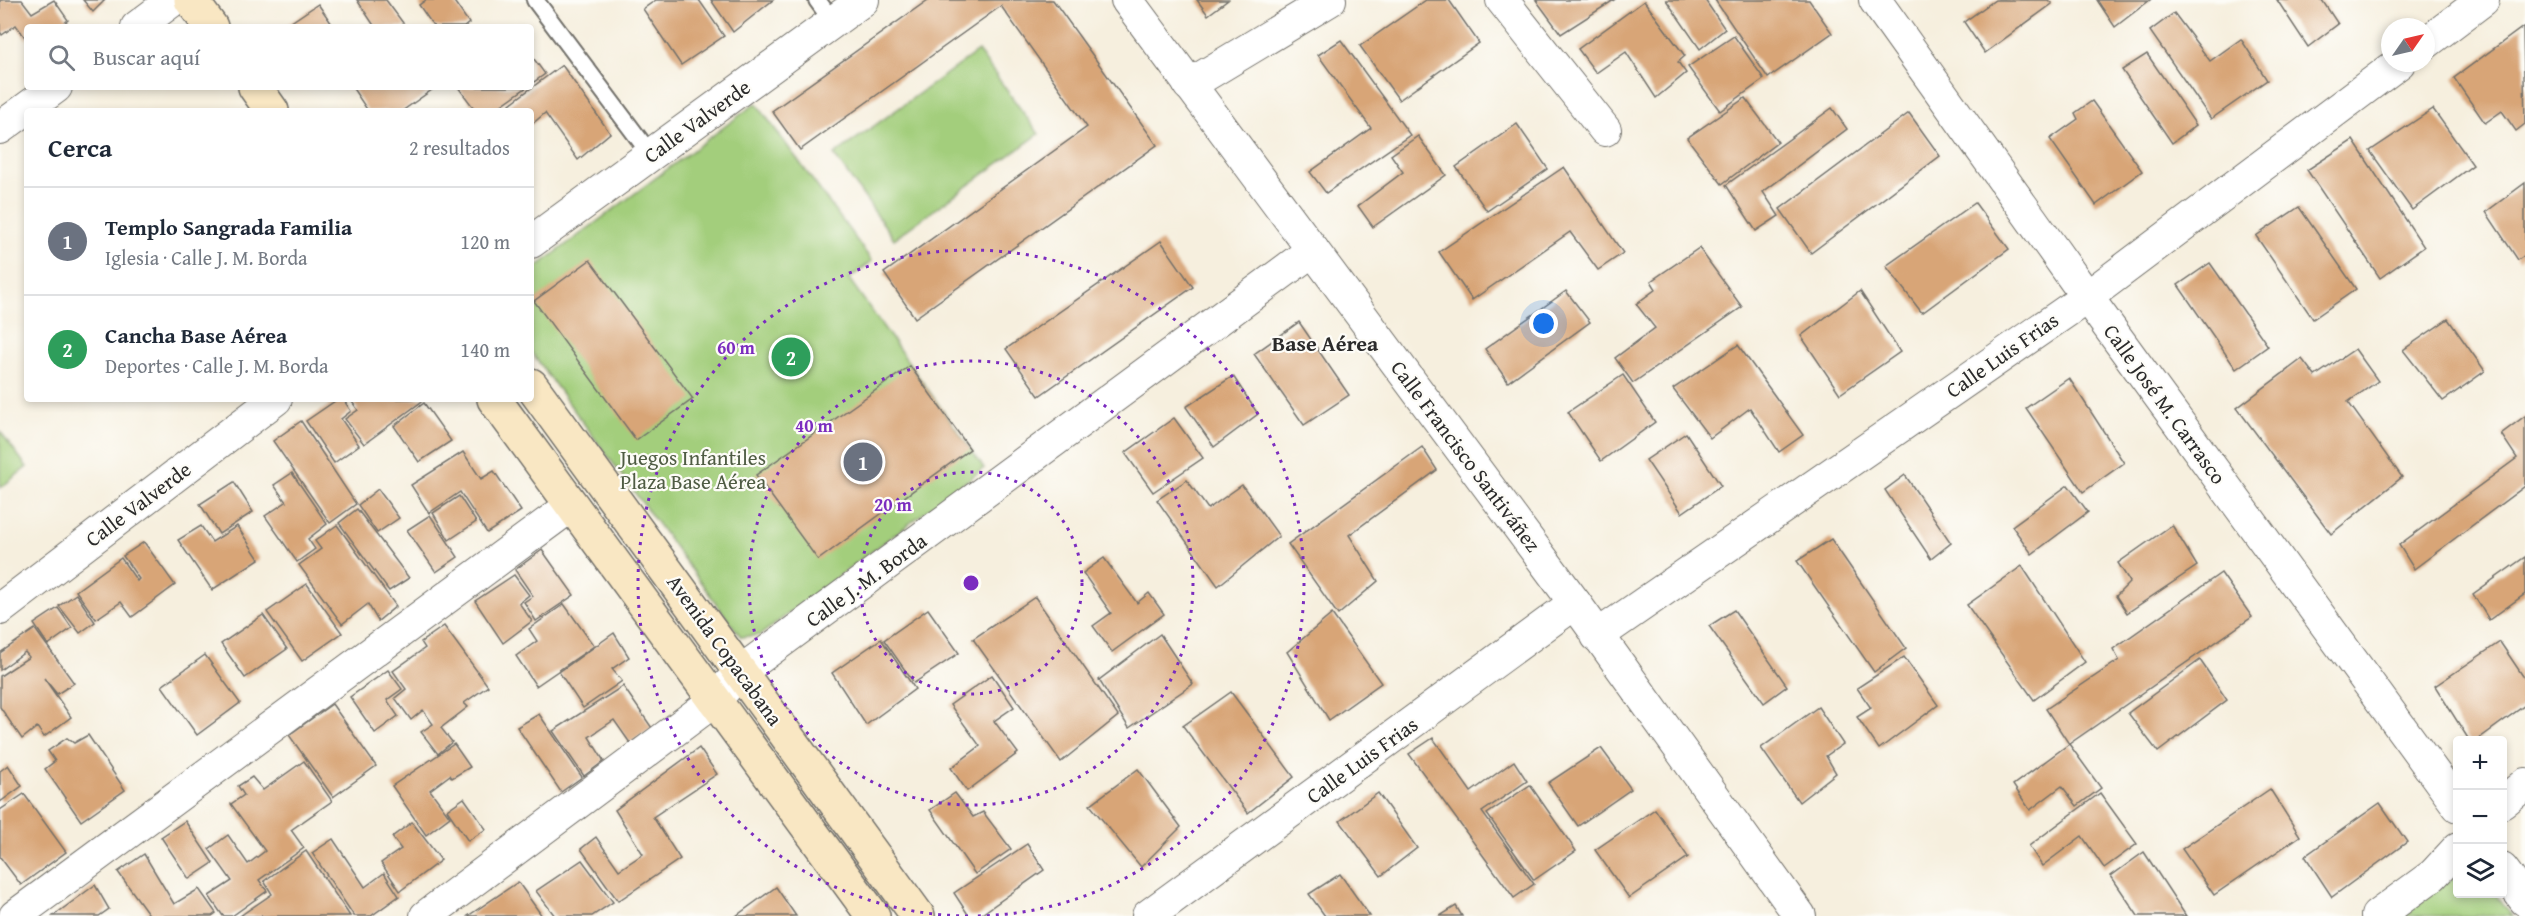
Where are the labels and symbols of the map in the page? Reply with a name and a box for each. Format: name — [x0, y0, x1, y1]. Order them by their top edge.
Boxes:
north arrow — [2381, 18, 2435, 72]
street label: Calle Valverde — [637, 72, 757, 170]
street label: Calle Luis Frias — [1939, 305, 2065, 405]
your location — [1529, 309, 1558, 338]
street label: Calle José M. Carrasco — [2096, 317, 2234, 491]
district label: Base Aérea — [1272, 327, 1379, 359]
text: 60 m — [717, 334, 756, 361]
pin: 2 — [772, 334, 810, 380]
street label: Calle Francisco Santiváñez — [1384, 354, 1548, 558]
text: 40 m — [795, 412, 834, 439]
pin: 1 — [844, 440, 882, 484]
park label: Juegos Infantiles Plaza Base Aérea — [617, 442, 766, 497]
street label: Calle Valverde — [79, 454, 197, 554]
text: 20 m — [874, 491, 913, 518]
street label: Calle J. M. Borda — [799, 525, 933, 635]
street label: Avenida Copacabana — [660, 568, 791, 732]
centre of rings — [961, 573, 981, 593]
street label: Calle Luis Frias — [1300, 709, 1424, 811]

